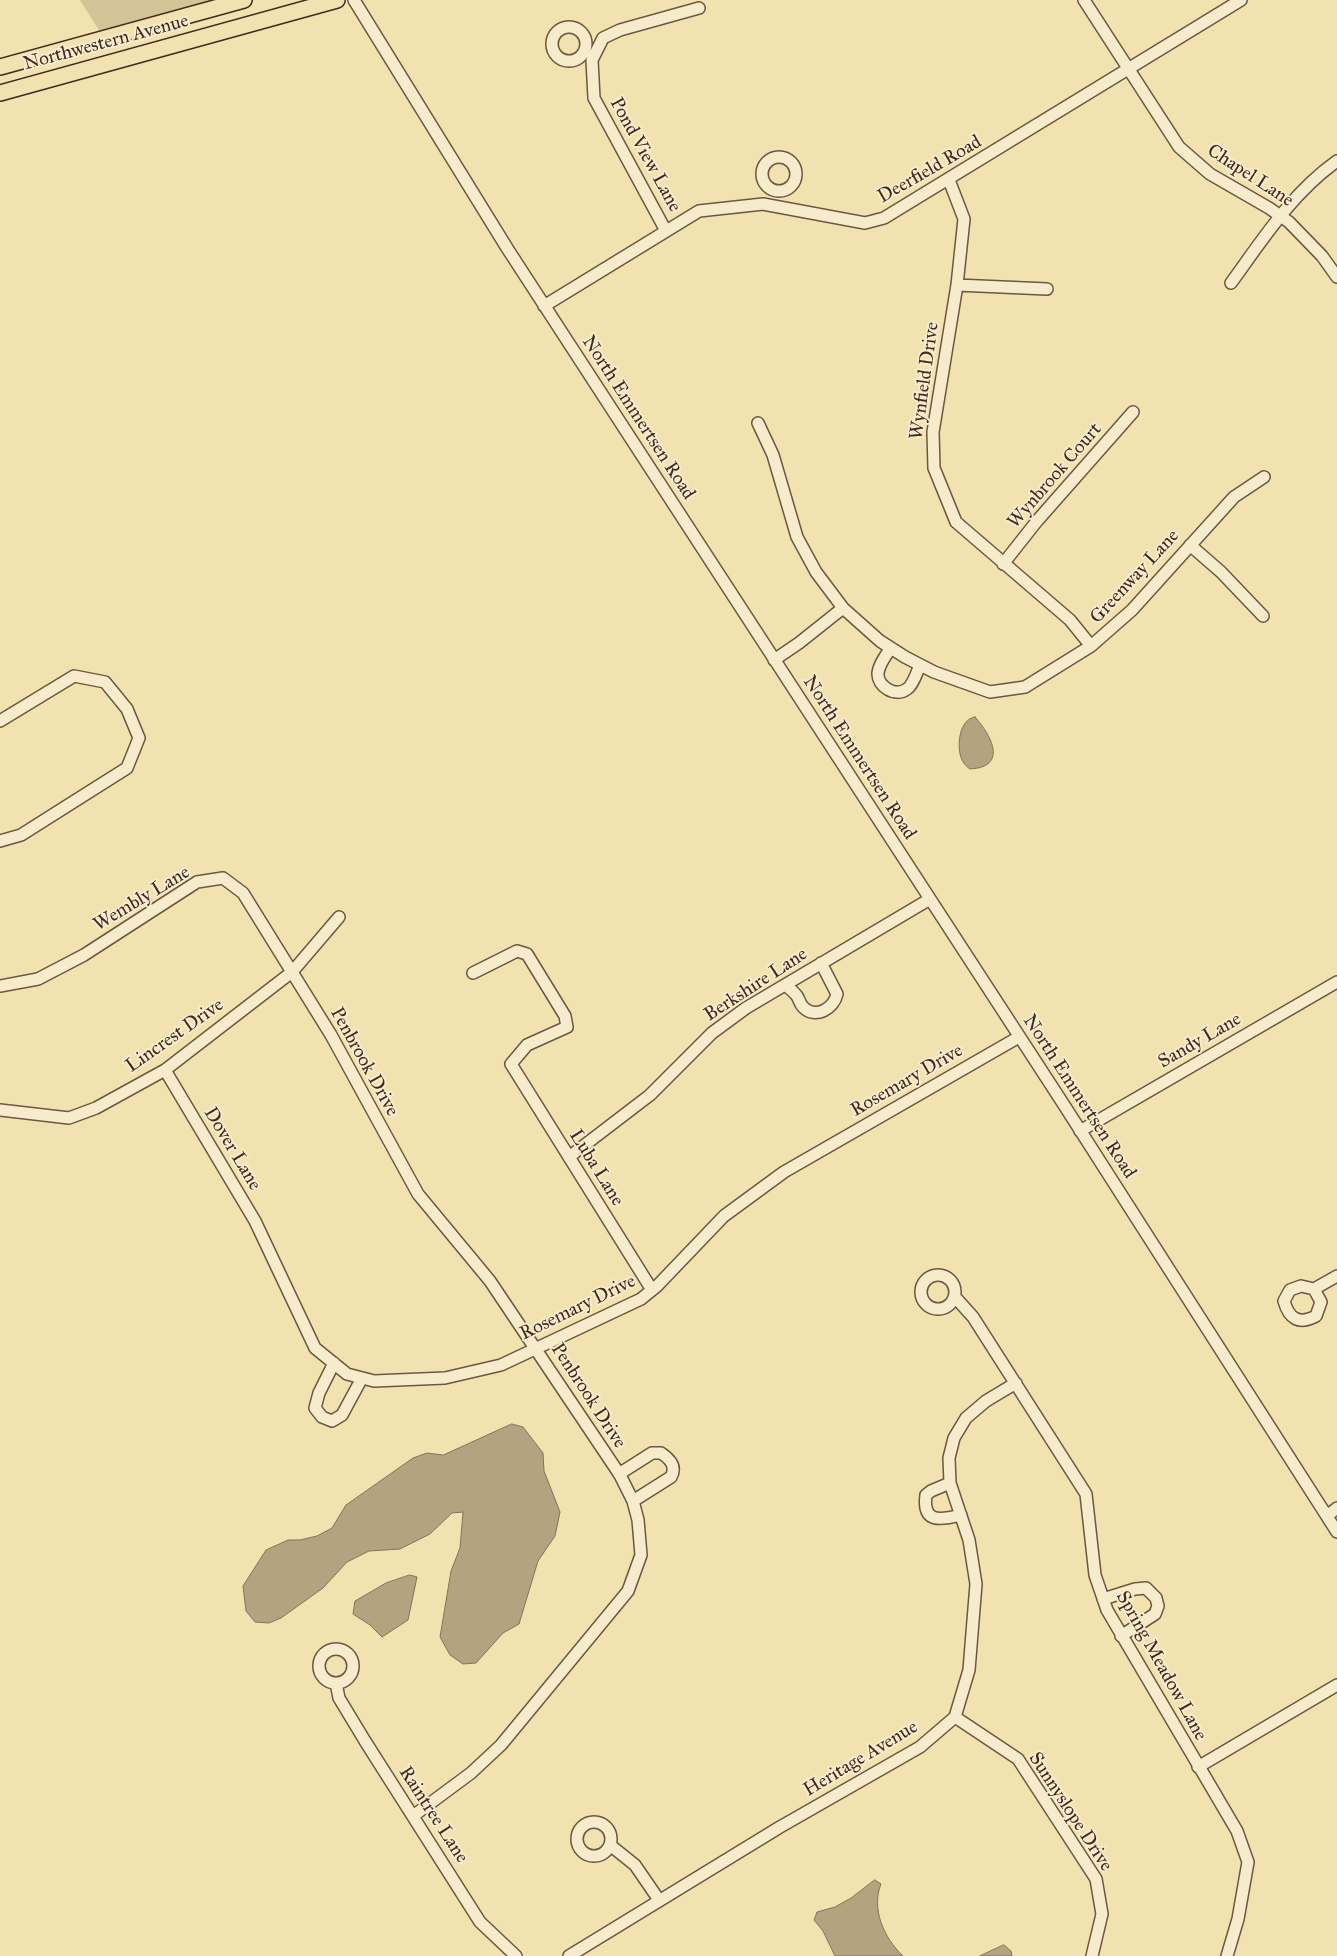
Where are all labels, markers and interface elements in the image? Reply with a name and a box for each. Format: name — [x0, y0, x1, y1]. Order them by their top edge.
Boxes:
street label: Northwestern Avenue — [21, 10, 191, 76]
street label: Pond View Lane — [604, 94, 686, 216]
street label: Deerfield Road — [874, 131, 986, 209]
street label: Chapel Lane — [1203, 140, 1297, 212]
street label: Wynfield Drive — [905, 321, 945, 441]
street label: North Emmertsen Road — [576, 332, 700, 504]
street label: Wynbrook Court — [1003, 419, 1107, 533]
street label: Greenway Lane — [1086, 525, 1184, 629]
street label: North Emmertsen Road — [797, 672, 921, 844]
street label: Wembly Lane — [90, 861, 194, 937]
street label: Berkshire Lane — [700, 943, 812, 1027]
street label: Lincrest Drive — [122, 994, 228, 1078]
street label: Penbrook Drive — [325, 1004, 403, 1120]
street label: Sandy Lane — [1155, 1008, 1245, 1074]
street label: North Emmertsen Road — [1017, 1011, 1141, 1183]
street label: Rosemary Drive — [847, 1040, 967, 1122]
street label: Dover Lane — [198, 1103, 266, 1195]
street label: Luba Lane — [564, 1126, 628, 1210]
street label: Rosemary Drive — [516, 1270, 640, 1346]
street label: Penbrook Drive — [546, 1339, 630, 1453]
street label: Spring Meadow Lane — [1110, 1587, 1212, 1745]
street label: Heritage Avenue — [800, 1716, 922, 1802]
street label: Sunnyslope Drive — [1023, 1748, 1117, 1876]
street label: Raintree Lane — [393, 1762, 473, 1868]

